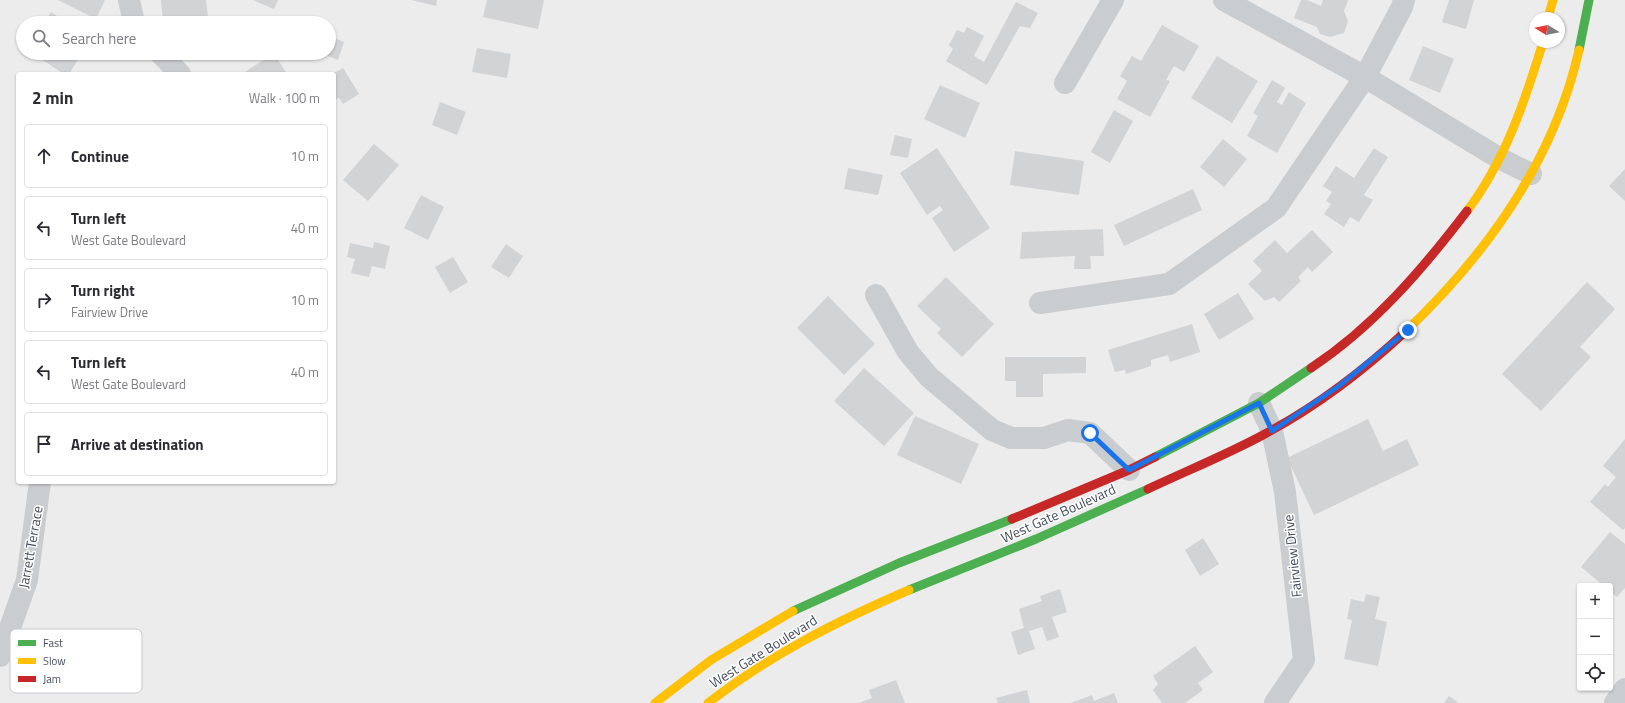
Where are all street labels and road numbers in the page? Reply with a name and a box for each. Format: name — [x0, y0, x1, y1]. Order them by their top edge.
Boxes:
street label: West Gate Boulevard — [997, 478, 1119, 548]
street label: Jarrett Terrace — [12, 504, 48, 590]
street label: Fairview Drive — [1277, 514, 1307, 598]
street label: West Gate Boulevard — [705, 609, 821, 693]

